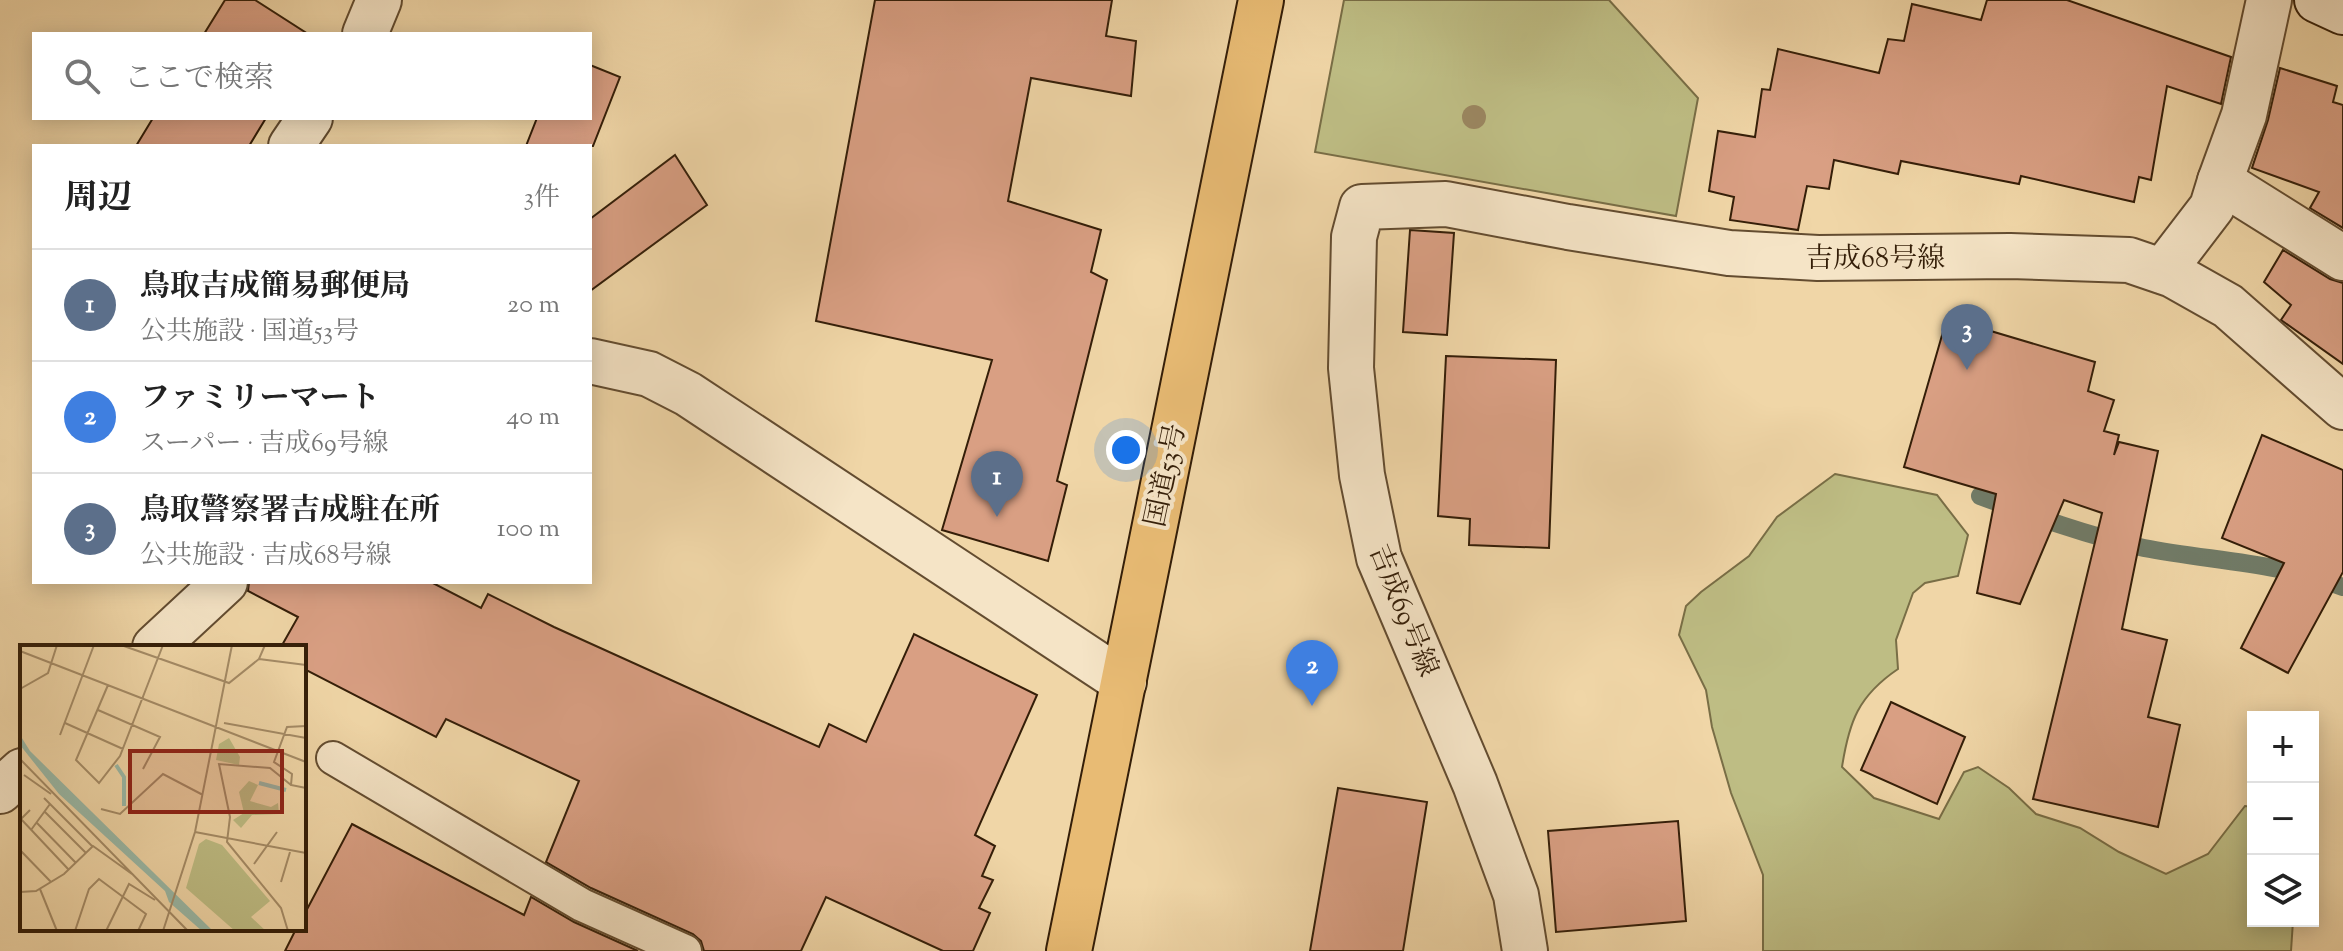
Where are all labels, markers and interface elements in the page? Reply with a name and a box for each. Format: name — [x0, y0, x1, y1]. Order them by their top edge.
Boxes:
search box — [32, 32, 592, 120]
icon: search — [60, 54, 104, 98]
text: ここで検索 — [124, 58, 274, 101]
text: 周辺 — [64, 175, 132, 224]
text: 3件 — [523, 180, 560, 217]
street label: 吉成68号線 — [1805, 240, 1945, 280]
text: 鳥取吉成簡易郵便局 — [140, 266, 410, 309]
text: 1 — [86, 287, 94, 324]
text: 20 m — [507, 287, 560, 324]
pin: 3 — [1941, 304, 1993, 370]
text: 公共施設 · 国道53号 — [140, 314, 359, 351]
text: ファミリーマート — [140, 378, 379, 421]
text: 2 — [84, 399, 96, 436]
text: 40 m — [506, 399, 560, 436]
street label: 国道53号 — [1136, 420, 1197, 531]
text: スーパー · 吉成69号線 — [140, 426, 389, 463]
your location — [1106, 430, 1146, 470]
pin: 1 — [971, 451, 1023, 517]
text: 鳥取警察署吉成駐在所 — [140, 490, 440, 533]
text: 3 — [85, 511, 95, 548]
text: 100 m — [497, 511, 560, 548]
text: 公共施設 · 吉成68号線 — [140, 538, 392, 575]
street label: 吉成69号線 — [1358, 539, 1447, 683]
pin: 2 — [1286, 640, 1338, 706]
inset map — [20, 645, 306, 931]
map controls — [2247, 711, 2319, 927]
button: + — [2247, 711, 2319, 783]
button: − — [2247, 783, 2319, 855]
button: layers — [2247, 855, 2319, 927]

